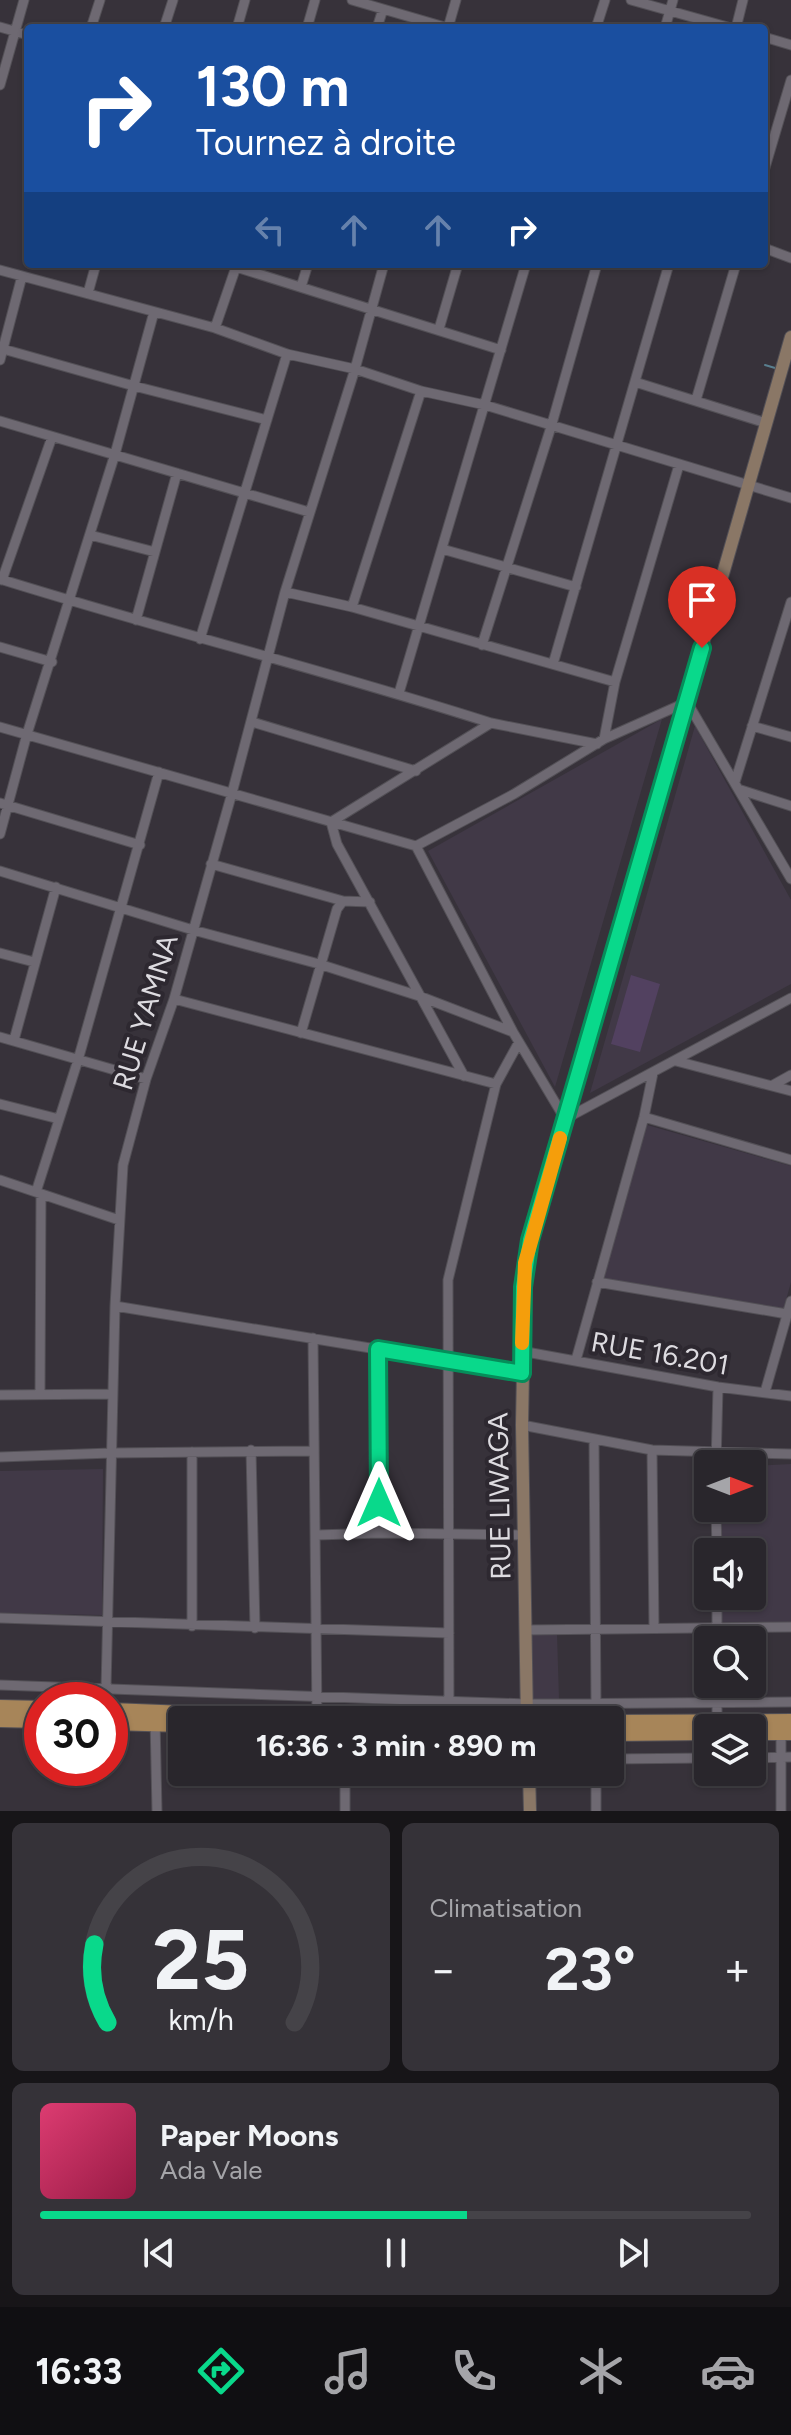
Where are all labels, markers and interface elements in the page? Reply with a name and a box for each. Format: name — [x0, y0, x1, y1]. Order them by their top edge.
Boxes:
text: 130 m — [196, 53, 349, 120]
icon: right — [64, 56, 168, 160]
text: Tournez à droite — [196, 121, 456, 164]
icon: left — [248, 208, 292, 252]
icon: ahead — [332, 208, 376, 252]
icon: ahead — [416, 208, 460, 252]
icon: right — [500, 208, 544, 252]
pin — [668, 566, 736, 648]
icon: arrive — [680, 578, 724, 622]
street label: RUE YAMNA — [105, 930, 185, 1094]
street label: RUE 16.201 — [588, 1324, 732, 1382]
street label: RUE LIWAGA — [481, 1412, 517, 1580]
north arrow — [694, 1450, 766, 1522]
map controls — [694, 1450, 766, 1786]
position arrow — [337, 1461, 421, 1545]
button: sound — [694, 1538, 766, 1610]
button: search — [694, 1626, 766, 1698]
speed limit sign: 30 — [24, 1682, 128, 1786]
button: layers — [694, 1714, 766, 1786]
text: 16:36 · 3 min · 890 m — [256, 1727, 536, 1764]
text: Climatisation — [430, 1892, 582, 1924]
text: 25 — [153, 1910, 249, 2010]
text: 23° — [545, 1933, 636, 2005]
text: − — [430, 1943, 457, 1996]
text: + — [724, 1943, 751, 1996]
text: km/h — [168, 2003, 233, 2037]
text: Paper Moons — [160, 2117, 339, 2154]
text: Ada Vale — [160, 2154, 263, 2186]
icon: previous — [137, 2231, 181, 2275]
icon: pause — [374, 2231, 418, 2275]
icon: next — [611, 2231, 655, 2275]
icon: directions — [193, 2343, 249, 2399]
icon: music — [320, 2343, 376, 2399]
icon: phone — [446, 2343, 502, 2399]
icon: climate — [573, 2343, 629, 2399]
icon: car — [700, 2343, 756, 2399]
text: 16:33 — [35, 2350, 122, 2393]

